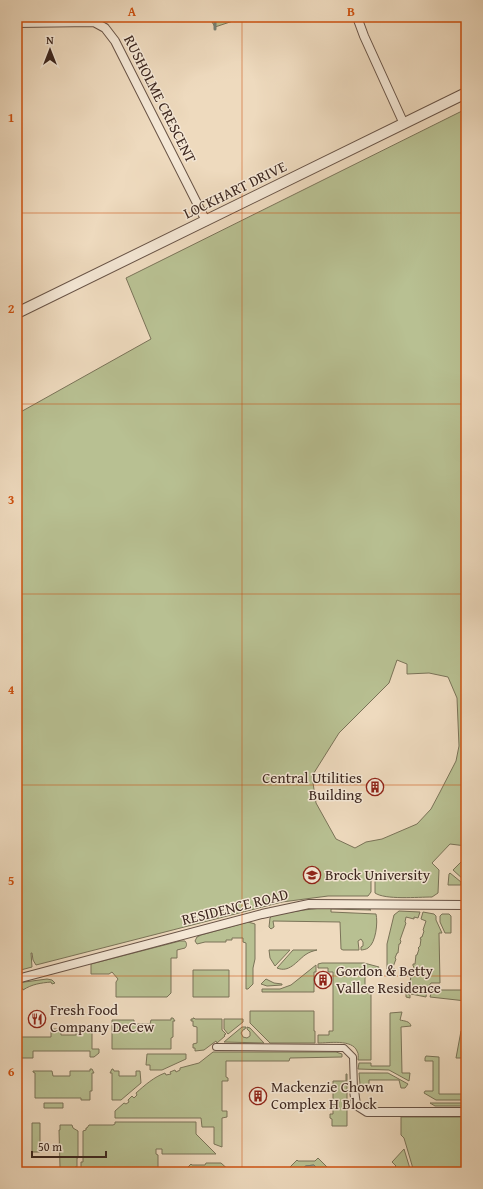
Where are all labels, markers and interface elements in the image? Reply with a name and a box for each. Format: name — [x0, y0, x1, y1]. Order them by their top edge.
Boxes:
text: A — [128, 2, 137, 21]
text: B — [347, 2, 355, 21]
north arrow — [30, 30, 70, 70]
street label: RUSHOLME CRESCENT — [119, 31, 202, 167]
text: N — [46, 32, 54, 48]
text: 1 — [8, 108, 14, 127]
street label: LOCKHART DRIVE — [180, 155, 290, 224]
text: 2 — [8, 299, 15, 318]
text: 3 — [8, 490, 14, 509]
text: 4 — [8, 680, 15, 699]
place label: Central Utilities Building — [262, 767, 363, 805]
building icon: Central Utilities Building — [365, 777, 385, 797]
place label: Brock University — [325, 864, 431, 885]
school or university icon: Brock University — [302, 865, 322, 885]
text: 5 — [8, 871, 15, 890]
street label: RESIDENCE ROAD — [179, 883, 290, 930]
place label: Gordon & Betty Vallee Residence — [336, 960, 441, 998]
building icon: Gordon & Betty Vallee Residence — [313, 970, 333, 990]
place label: Fresh Food Company DeCew — [50, 999, 155, 1037]
restaurant icon: Fresh Food Company DeCew — [27, 1009, 47, 1029]
text: 6 — [8, 1062, 15, 1081]
place label: Mackenzie Chown Complex H Block — [271, 1076, 384, 1114]
building icon: Mackenzie Chown Complex H Block — [248, 1086, 268, 1106]
scale bar — [32, 1133, 106, 1159]
text: 50 m — [38, 1138, 62, 1155]

